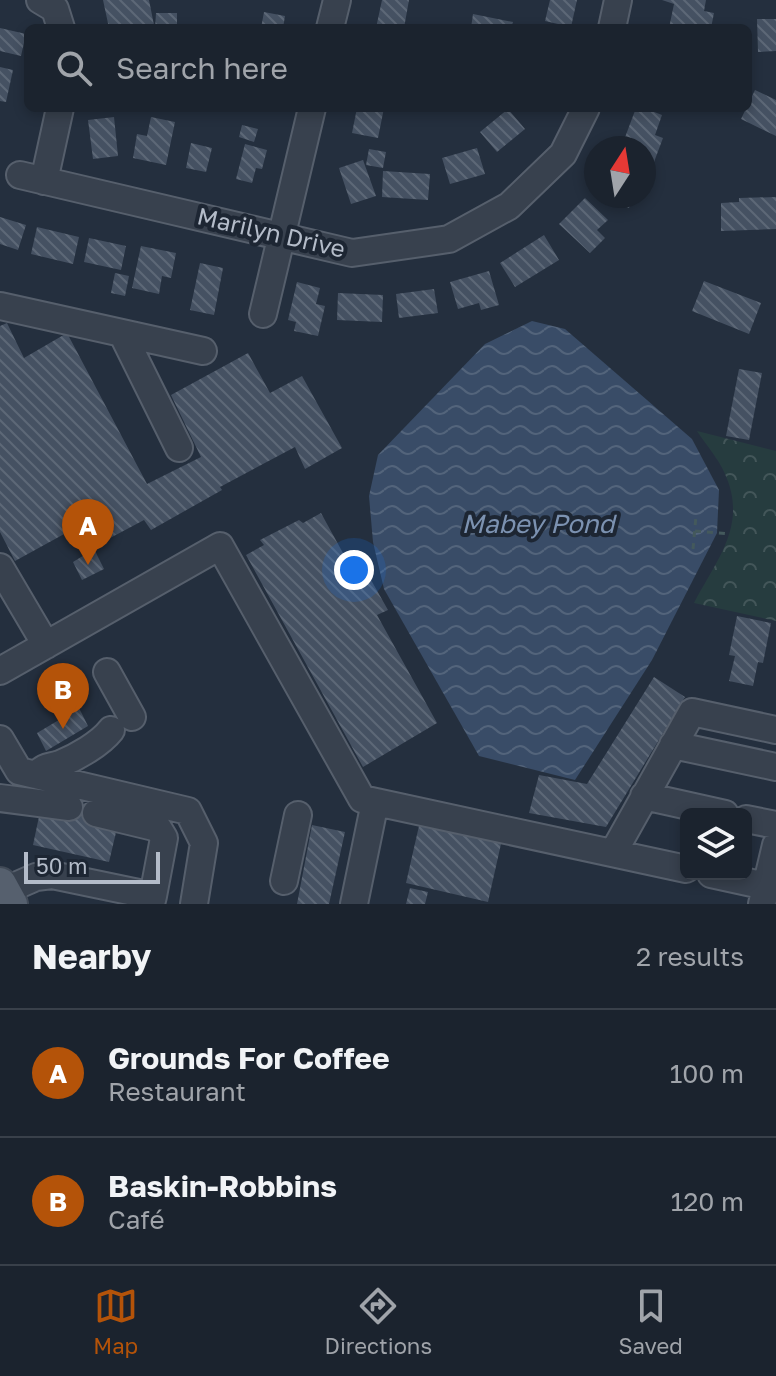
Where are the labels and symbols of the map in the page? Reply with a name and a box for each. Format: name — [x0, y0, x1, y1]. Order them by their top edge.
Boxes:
north arrow — [584, 136, 656, 208]
street label: Marilyn Drive — [195, 200, 348, 263]
pin: A — [62, 499, 114, 565]
water label: Mabey Pond — [461, 508, 618, 539]
your location — [334, 550, 374, 590]
pin: B — [37, 663, 89, 729]
scale bar — [24, 848, 160, 884]

